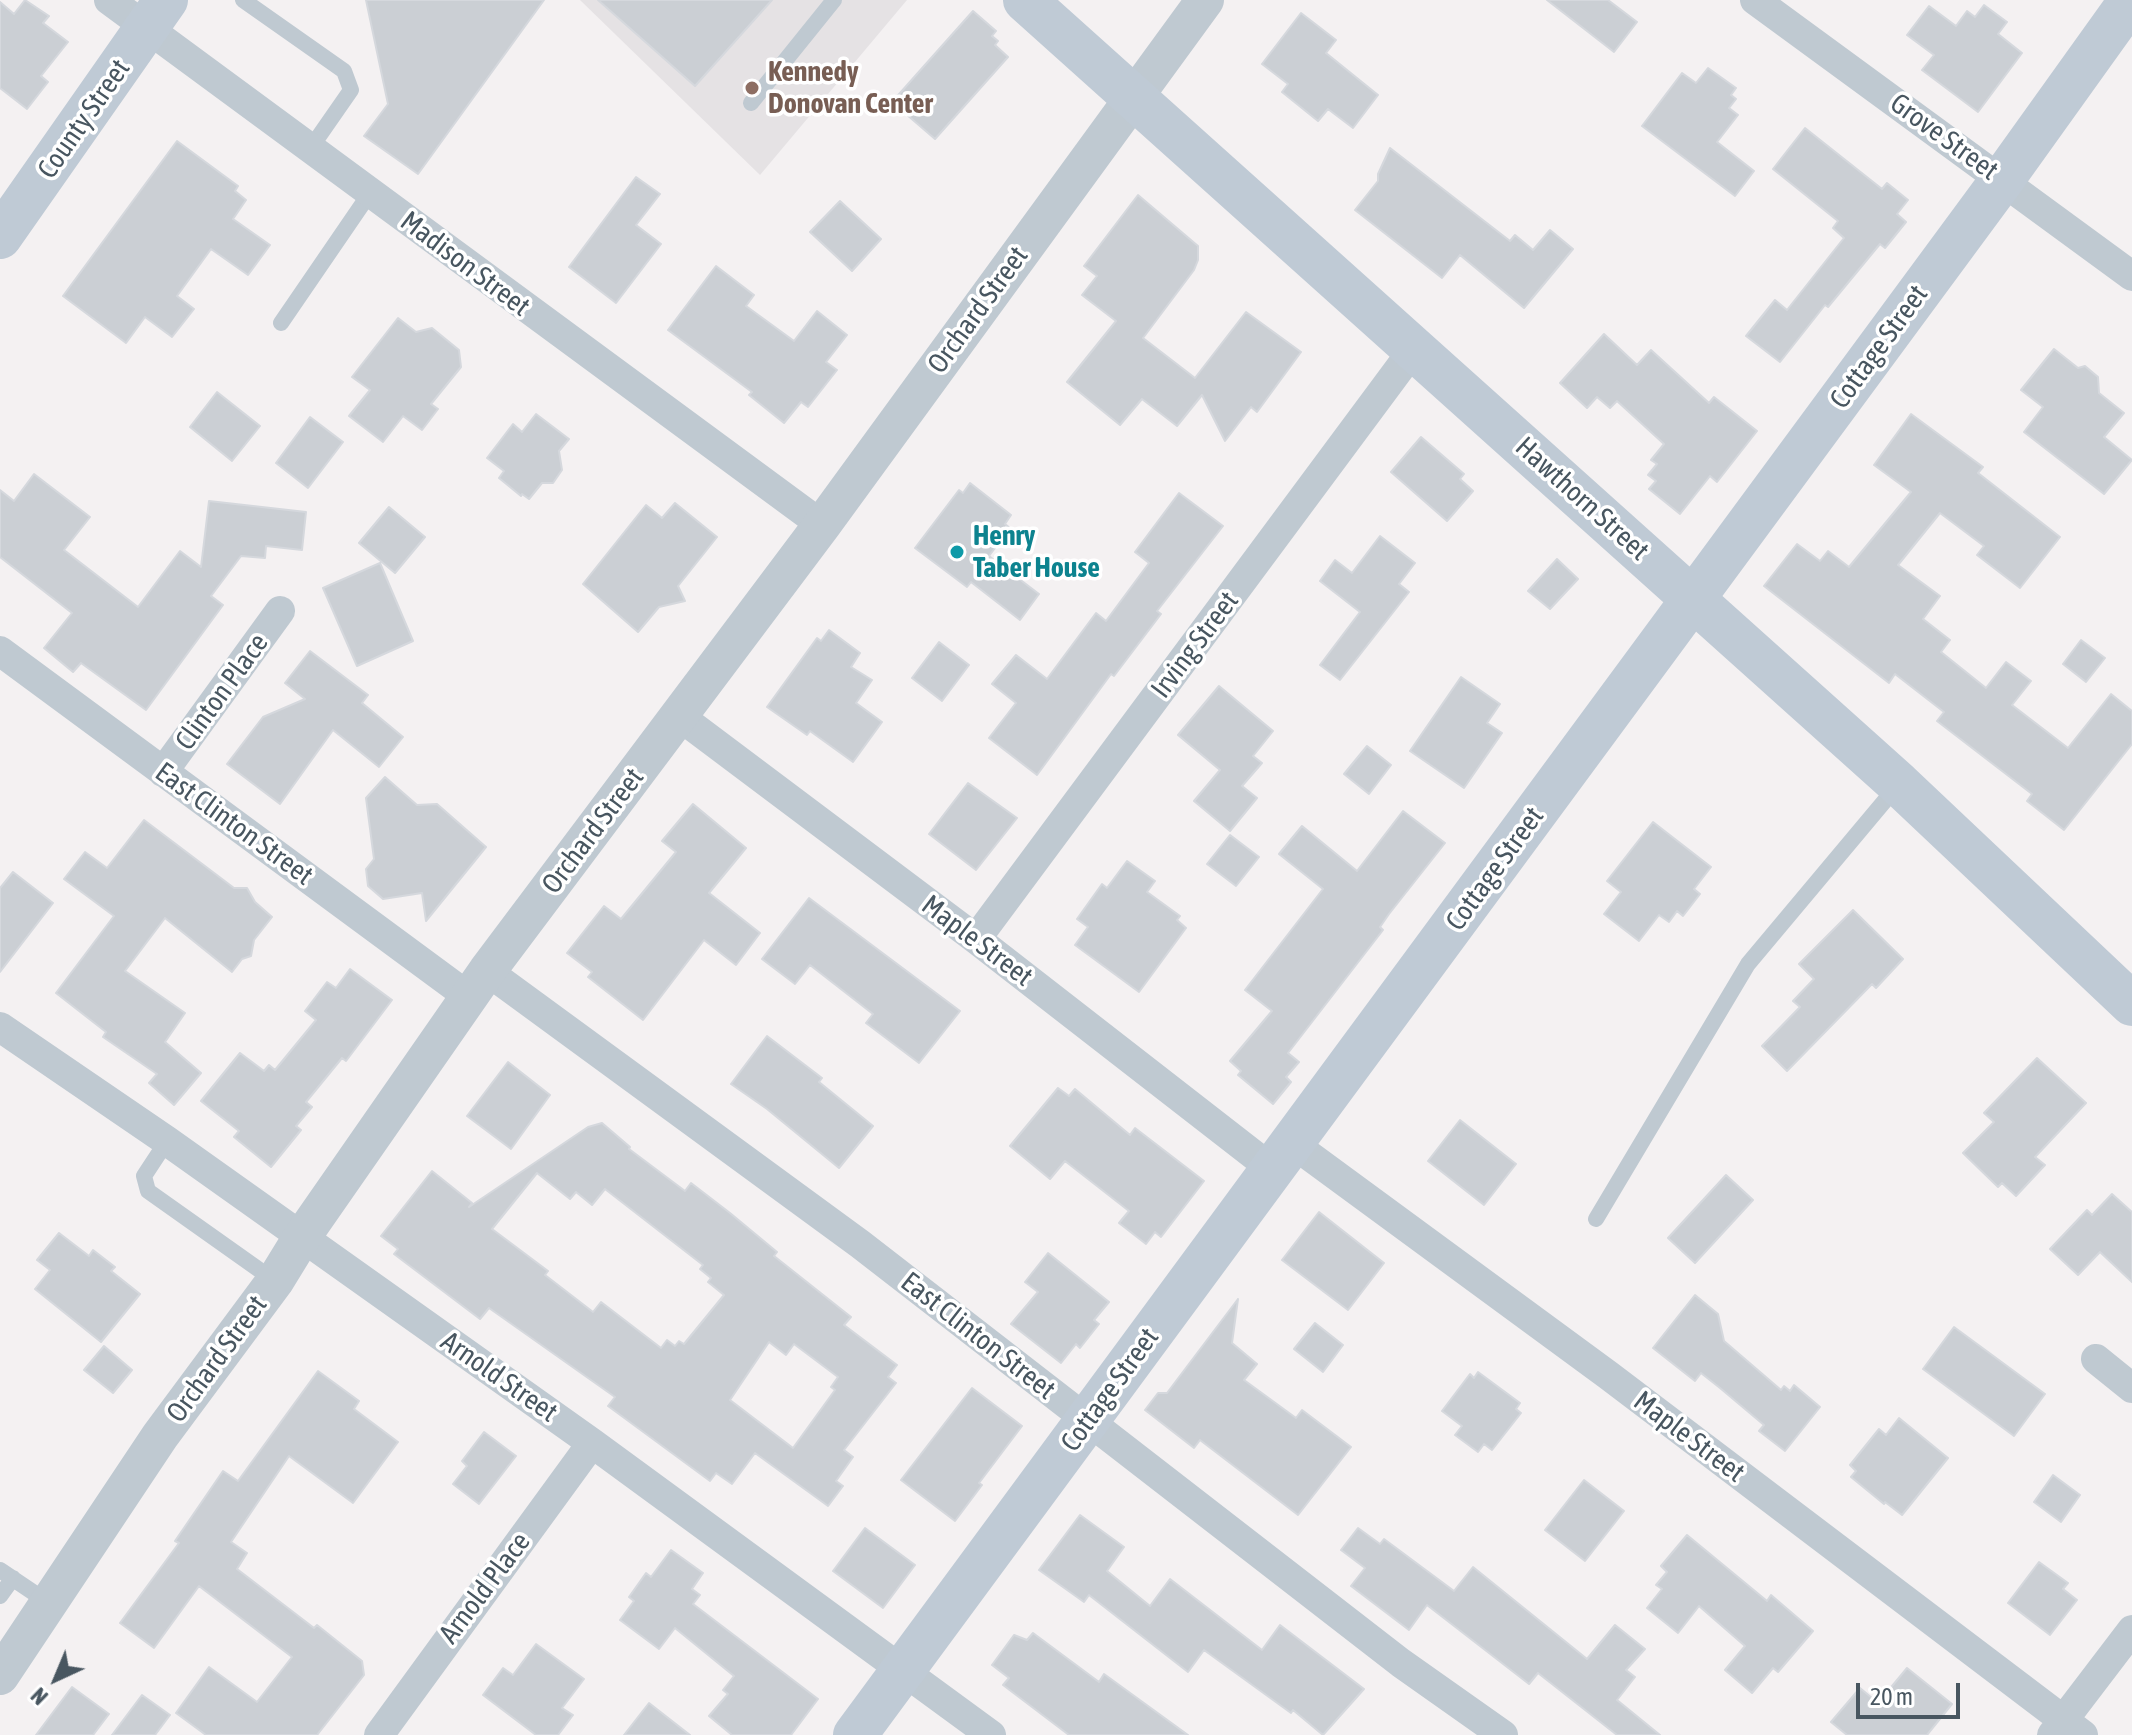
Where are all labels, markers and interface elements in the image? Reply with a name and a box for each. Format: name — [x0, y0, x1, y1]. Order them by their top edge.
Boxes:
street label: County Street — [31, 53, 137, 185]
place label: Kennedy Donovan Center — [768, 55, 933, 121]
marker: Kennedy Donovan Center — [743, 79, 761, 97]
street label: Grove Street — [1883, 87, 2005, 187]
street label: Madison Street — [394, 204, 536, 324]
street label: Orchard Street — [921, 240, 1035, 380]
street label: Cottage Street — [1823, 279, 1935, 415]
street label: Hawthorn Street — [1508, 430, 1656, 568]
place label: Henry Taber House — [973, 519, 1100, 585]
marker: Henry Taber House — [948, 543, 966, 561]
street label: Irving Street — [1144, 585, 1246, 705]
street label: Clinton Place — [169, 627, 275, 757]
street label: East Clinton Street — [149, 756, 319, 892]
street label: Orchard Street — [535, 762, 651, 900]
street label: Cottage Street — [1439, 801, 1551, 937]
street label: Maple Street — [915, 888, 1039, 994]
street label: East Clinton Street — [894, 1265, 1062, 1407]
street label: Orchard Street — [160, 1289, 274, 1429]
street label: Cottage Street — [1054, 1322, 1166, 1458]
street label: Arnold Street — [434, 1325, 564, 1429]
street label: Maple Street — [1627, 1384, 1751, 1490]
street label: Arnold Place — [432, 1526, 538, 1650]
north arrow — [16, 1639, 96, 1719]
scale bar — [1860, 1667, 1964, 1717]
text: N — [26, 1682, 53, 1710]
text: 20 m — [1870, 1683, 1913, 1710]

